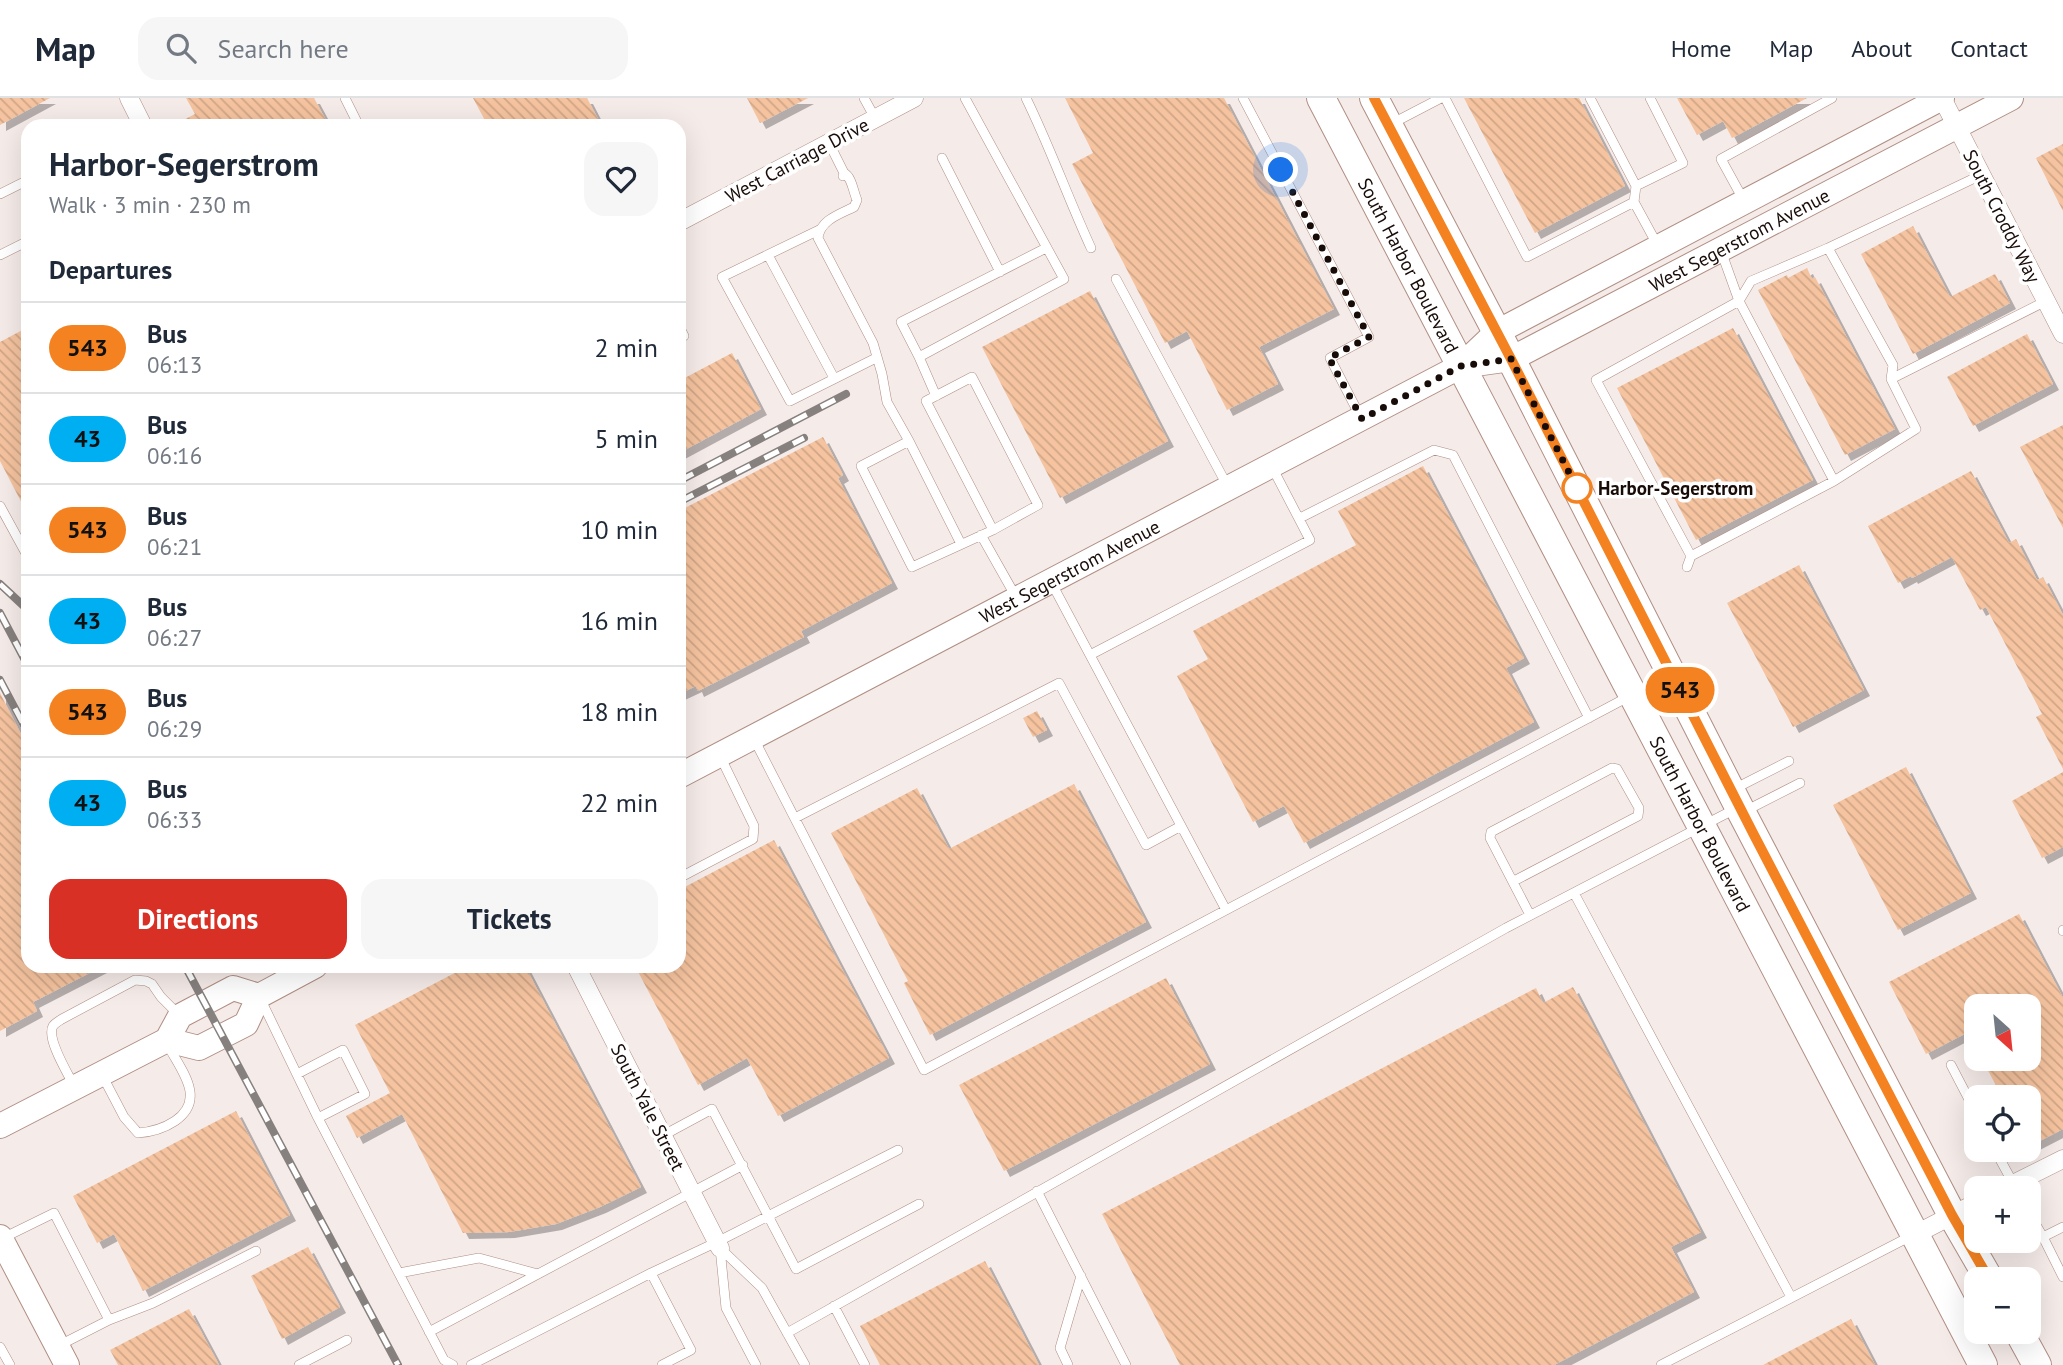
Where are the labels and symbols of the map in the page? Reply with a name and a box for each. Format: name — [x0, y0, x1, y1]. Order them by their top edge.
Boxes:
street label: West Carriage Drive — [721, 112, 873, 208]
street label: South Croddy Way — [1958, 145, 2046, 287]
your location — [1263, 152, 1298, 187]
street label: South Harbor Boulevard — [1353, 174, 1464, 357]
street label: West Segerstrom Avenue — [1645, 183, 1834, 297]
marker: Harbor-Segerstrom — [1562, 473, 1592, 503]
place label: Harbor-Segerstrom — [1598, 476, 1753, 500]
street label: West Segerstrom Avenue — [975, 514, 1164, 628]
line badge: 543 — [1640, 667, 1720, 713]
street label: South Harbor Boulevard — [1645, 732, 1756, 916]
north arrow — [1964, 994, 2040, 1071]
street label: South Yale Street — [606, 1039, 691, 1175]

